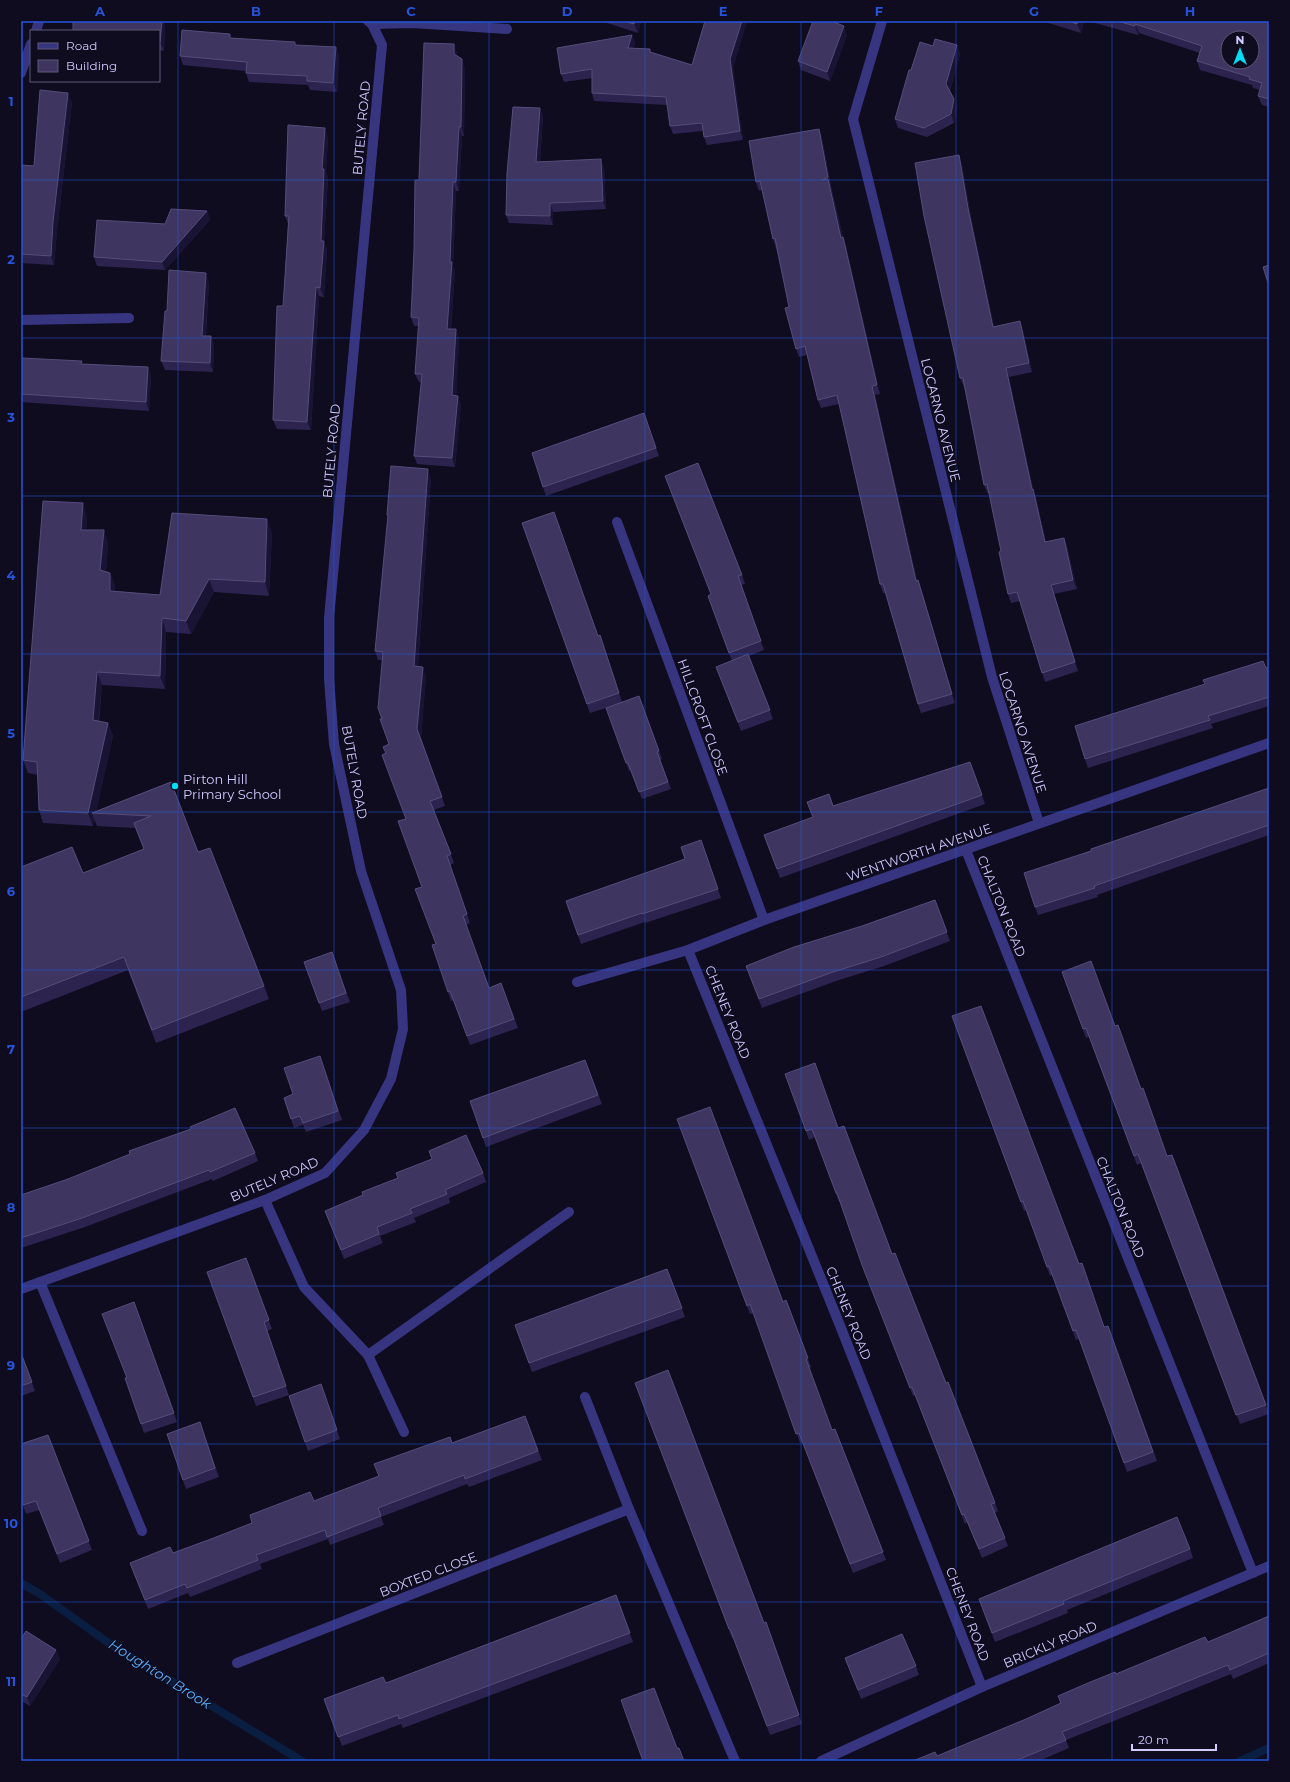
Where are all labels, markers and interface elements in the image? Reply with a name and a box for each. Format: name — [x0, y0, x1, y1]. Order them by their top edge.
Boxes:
text: A — [94, 3, 106, 19]
text: B — [251, 3, 261, 19]
text: C — [406, 3, 416, 19]
text: D — [562, 3, 573, 19]
text: E — [719, 3, 728, 19]
text: F — [875, 3, 883, 19]
text: G — [1029, 3, 1039, 19]
text: H — [1185, 3, 1195, 19]
legend — [30, 30, 160, 82]
north arrow — [1220, 30, 1260, 70]
text: N — [1236, 33, 1244, 47]
text: Road — [66, 38, 97, 53]
text: Building — [66, 58, 117, 73]
street label: BUTELY ROAD — [349, 80, 373, 176]
text: 1 — [8, 93, 14, 109]
text: 2 — [7, 251, 15, 267]
street label: LOCARNO AVENUE — [918, 356, 964, 484]
street label: BUTELY ROAD — [319, 403, 343, 499]
text: 3 — [6, 409, 15, 425]
text: 4 — [7, 567, 16, 583]
street label: HILLCROFT CLOSE — [675, 657, 731, 777]
street label: LOCARNO AVENUE — [996, 669, 1050, 795]
street label: BUTELY ROAD — [339, 724, 371, 820]
text: 5 — [7, 725, 15, 741]
place label: Pirton Hill Primary School — [183, 771, 282, 802]
marker: Pirton Hill Primary School — [170, 781, 180, 791]
street label: WENTWORTH AVENUE — [844, 820, 994, 884]
street label: CHALTON ROAD — [974, 853, 1030, 959]
text: 6 — [7, 883, 16, 899]
street label: CHENEY ROAD — [702, 963, 754, 1061]
text: 7 — [7, 1041, 15, 1057]
street label: BUTELY ROAD — [227, 1153, 321, 1205]
street label: CHALTON ROAD — [1093, 1154, 1149, 1260]
text: 8 — [7, 1199, 16, 1215]
street label: CHENEY ROAD — [823, 1264, 875, 1362]
text: 9 — [7, 1357, 15, 1373]
text: 10 — [4, 1515, 18, 1531]
street label: BOXTED CLOSE — [377, 1548, 479, 1600]
street label: CHENEY ROAD — [943, 1565, 993, 1664]
street label: BRICKLY ROAD — [1001, 1617, 1099, 1671]
water label: Houghton Brook — [105, 1635, 215, 1713]
text: 11 — [6, 1673, 16, 1689]
scale bar — [1132, 1726, 1216, 1752]
text: 20 m — [1138, 1732, 1169, 1747]

